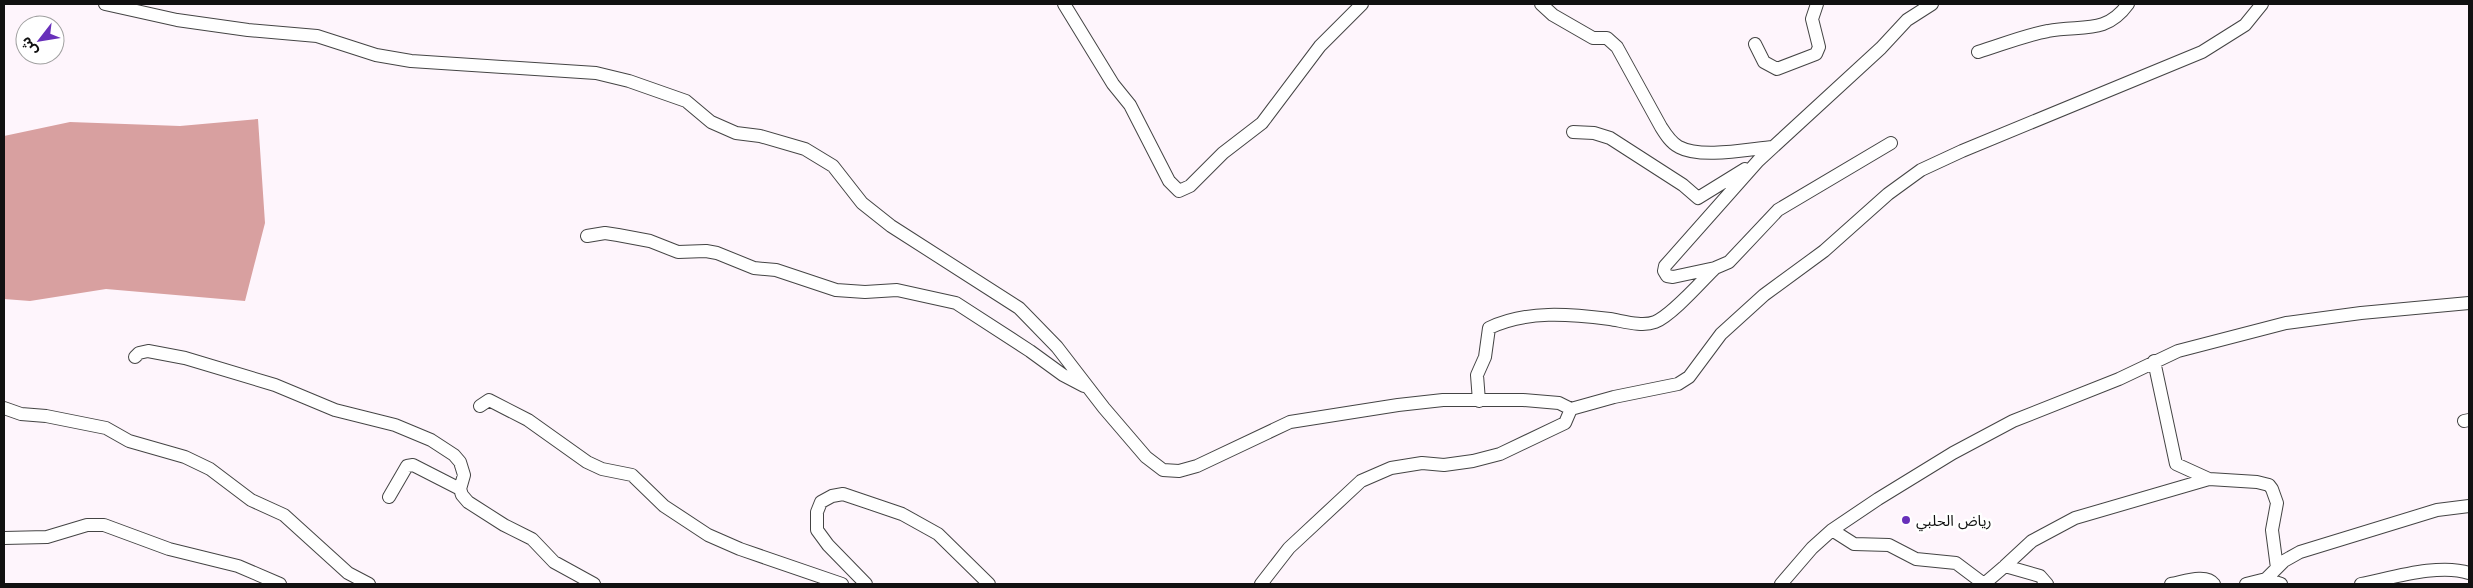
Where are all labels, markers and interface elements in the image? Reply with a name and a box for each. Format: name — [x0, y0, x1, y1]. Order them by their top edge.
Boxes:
north arrow — [15, 15, 65, 65]
text: ش — [16, 34, 42, 60]
place label: رياض الحلبي — [1916, 511, 1992, 532]
marker: رياض الحلبي — [1900, 514, 1912, 526]

